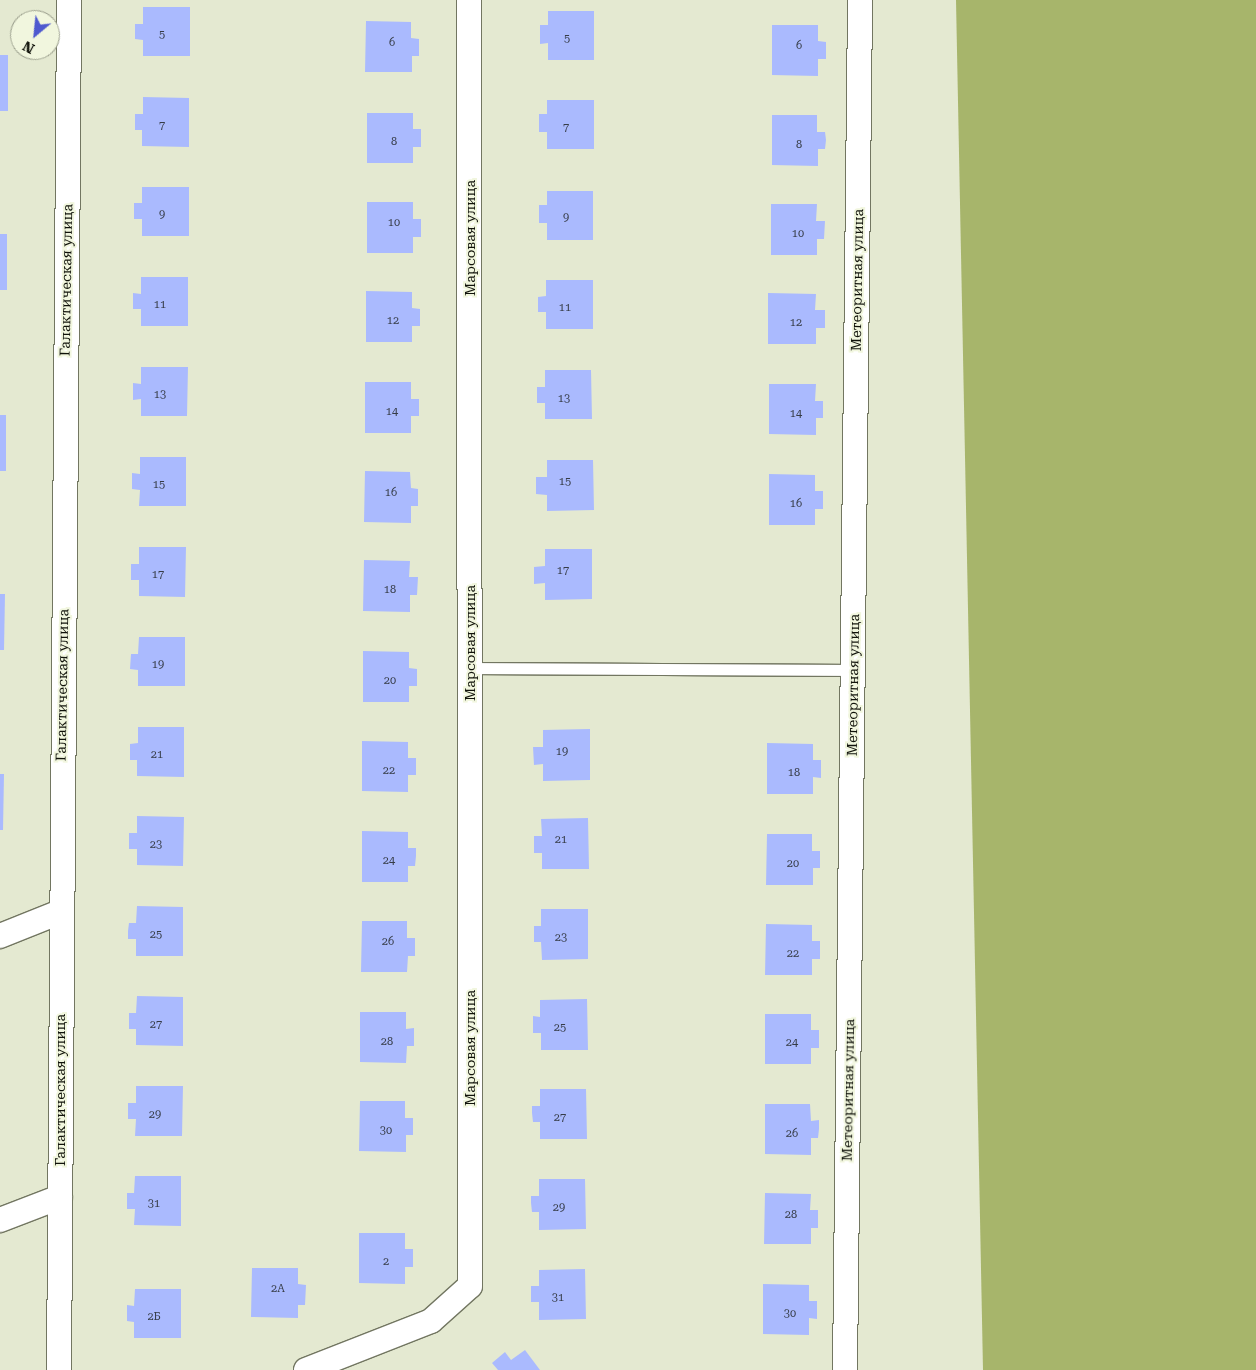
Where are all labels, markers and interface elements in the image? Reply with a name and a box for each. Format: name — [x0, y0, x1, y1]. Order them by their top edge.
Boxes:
north arrow — [10, 10, 60, 60]
house number: 5 — [159, 28, 165, 42]
house number: 5 — [564, 32, 570, 46]
house number: 6 — [389, 36, 395, 50]
text: N — [20, 38, 37, 57]
house number: 6 — [796, 39, 802, 53]
house number: 7 — [159, 119, 165, 133]
house number: 7 — [563, 121, 569, 135]
house number: 8 — [391, 135, 397, 149]
house number: 8 — [796, 138, 802, 152]
street label: Марсовая улица — [462, 180, 478, 296]
street label: Галактическая улица — [56, 204, 76, 356]
house number: 9 — [159, 208, 165, 222]
street label: Метеоритная улица — [847, 209, 867, 351]
house number: 9 — [563, 211, 569, 225]
house number: 10 — [388, 216, 400, 230]
house number: 10 — [792, 227, 804, 241]
house number: 11 — [154, 298, 166, 312]
house number: 11 — [559, 301, 571, 315]
house number: 12 — [387, 314, 399, 328]
house number: 12 — [790, 316, 802, 330]
house number: 13 — [154, 388, 166, 402]
house number: 13 — [558, 392, 570, 406]
house number: 14 — [386, 405, 398, 419]
house number: 14 — [790, 407, 802, 421]
house number: 15 — [559, 475, 571, 489]
house number: 15 — [153, 478, 165, 492]
house number: 16 — [385, 486, 397, 500]
house number: 16 — [790, 497, 802, 511]
house number: 17 — [557, 564, 569, 578]
house number: 17 — [152, 568, 164, 582]
house number: 18 — [384, 583, 396, 597]
street label: Марсовая улица — [462, 585, 478, 701]
street label: Галактическая улица — [52, 609, 72, 761]
street label: Метеоритная улица — [843, 614, 863, 756]
house number: 19 — [152, 658, 164, 672]
house number: 20 — [384, 674, 396, 688]
house number: 19 — [556, 745, 568, 759]
house number: 21 — [151, 748, 163, 762]
house number: 22 — [383, 764, 395, 778]
house number: 18 — [788, 766, 800, 780]
house number: 21 — [555, 833, 567, 847]
house number: 23 — [150, 838, 162, 852]
house number: 24 — [383, 854, 395, 868]
house number: 20 — [787, 857, 799, 871]
house number: 25 — [150, 928, 162, 942]
house number: 23 — [555, 931, 567, 945]
house number: 26 — [382, 935, 394, 949]
house number: 22 — [787, 947, 799, 961]
street label: Марсовая улица — [462, 990, 478, 1106]
street label: Галактическая улица — [52, 1014, 68, 1166]
house number: 27 — [150, 1018, 162, 1032]
street label: Метеоритная улица — [838, 1019, 858, 1161]
house number: 25 — [554, 1021, 566, 1035]
house number: 28 — [381, 1035, 393, 1049]
house number: 24 — [786, 1036, 798, 1050]
house number: 29 — [149, 1108, 161, 1122]
house number: 27 — [554, 1111, 566, 1125]
house number: 30 — [380, 1124, 392, 1138]
house number: 26 — [786, 1127, 798, 1141]
house number: 31 — [148, 1197, 160, 1211]
house number: 29 — [553, 1201, 565, 1215]
house number: 28 — [785, 1208, 797, 1222]
house number: 2 — [383, 1255, 389, 1269]
house number: 2А — [271, 1282, 285, 1296]
house number: 31 — [552, 1291, 564, 1305]
house number: 30 — [784, 1307, 796, 1321]
house number: 2Б — [147, 1310, 161, 1324]

